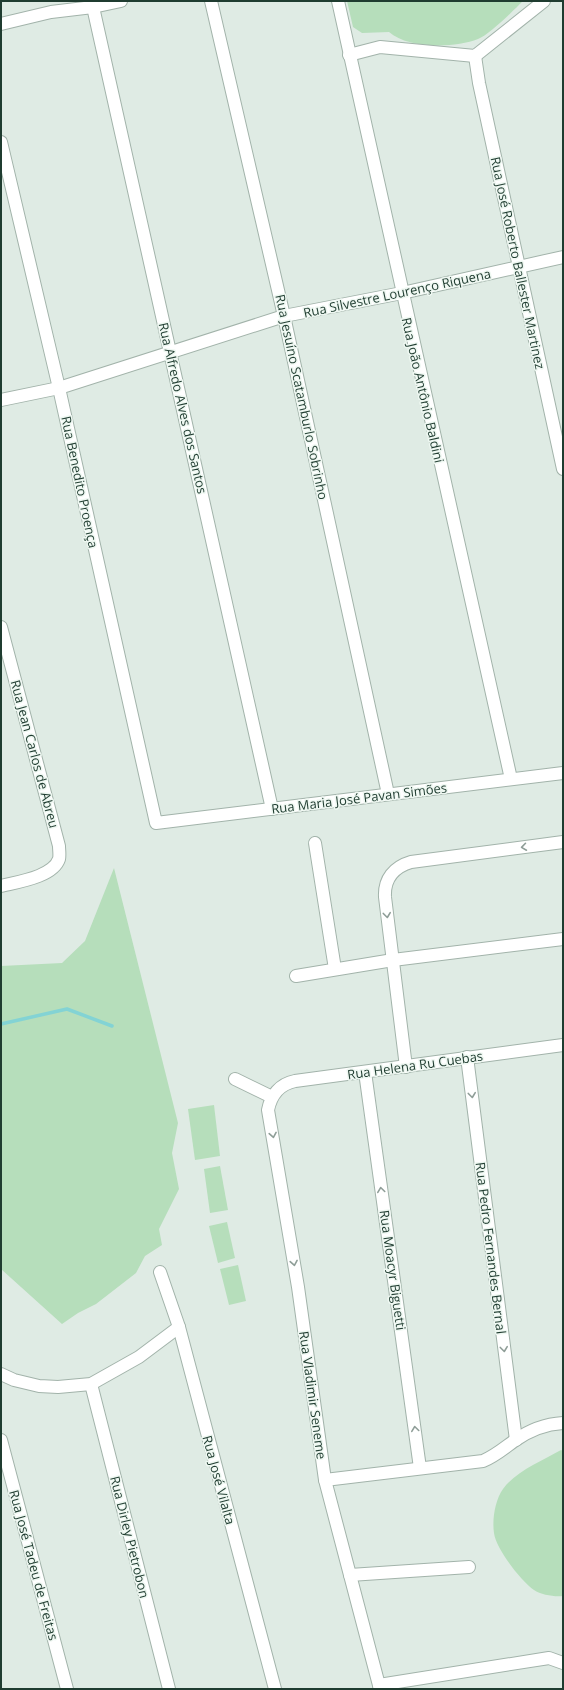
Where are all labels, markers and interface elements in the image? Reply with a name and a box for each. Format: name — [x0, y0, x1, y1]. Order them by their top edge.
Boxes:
street label: Rua José Roberto Ballester Martinez — [487, 155, 549, 371]
street label: Rua Silvestre Lourenço Riquena — [302, 264, 492, 322]
street label: Rua Jesuíno Scatamburlo Sobrinho — [271, 293, 333, 501]
street label: Rua João Antônio Baldini — [397, 315, 449, 465]
street label: Rua Alfredo Alves dos Santos — [154, 321, 212, 495]
street label: Rua Benedito Proença — [57, 414, 103, 550]
street label: Rua Jean Carlos de Abreu — [7, 678, 63, 830]
street label: Rua Maria José Pavan Simões — [270, 778, 448, 818]
one-way arrow — [521, 842, 527, 851]
one-way arrow — [383, 912, 392, 918]
street label: Rua Helena Ru Cuebas — [346, 1047, 484, 1083]
one-way arrow — [467, 1092, 476, 1098]
one-way arrow — [268, 1132, 276, 1138]
street label: Rua Pedro Fernandes Bernal — [472, 1161, 510, 1335]
one-way arrow — [377, 1187, 386, 1193]
street label: Rua Moacyr Biguetti — [376, 1209, 410, 1331]
one-way arrow — [289, 1260, 298, 1266]
street label: Rua Vladimir Seneme — [295, 1330, 331, 1460]
one-way arrow — [499, 1346, 508, 1352]
one-way arrow — [411, 1426, 420, 1432]
street label: Rua José Vilalta — [198, 1433, 240, 1527]
street label: Rua Dirley Pietrobon — [106, 1474, 154, 1600]
street label: Rua José Tadeu de Freitas — [5, 1488, 63, 1642]

